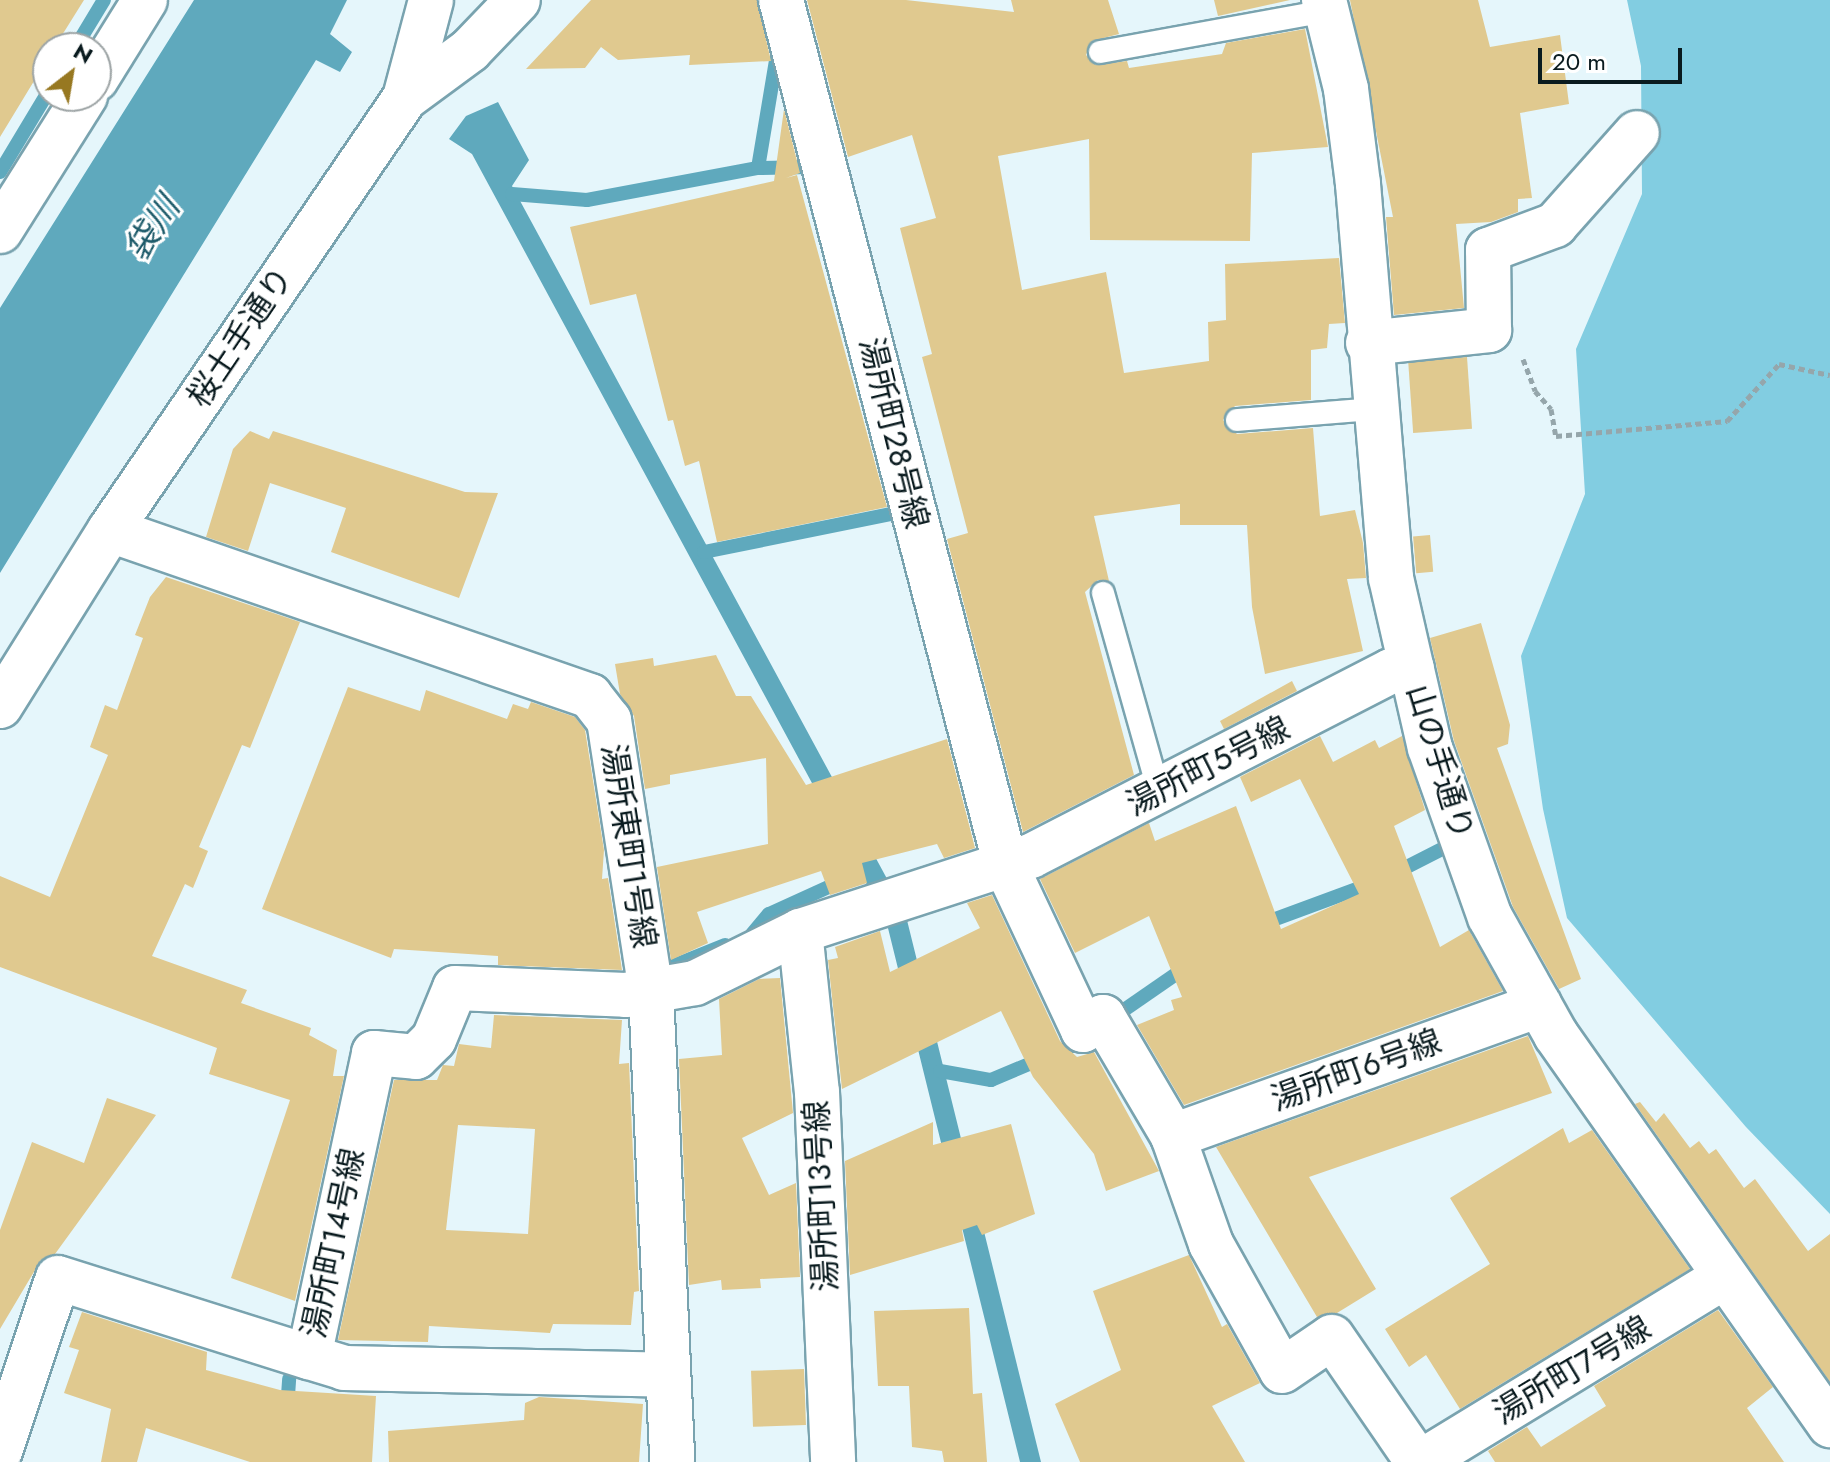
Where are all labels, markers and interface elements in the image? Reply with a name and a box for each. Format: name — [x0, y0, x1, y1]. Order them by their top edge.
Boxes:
north arrow — [32, 32, 112, 112]
scale bar — [1542, 32, 1686, 82]
text: N — [68, 35, 99, 71]
text: 20 m — [1552, 44, 1606, 79]
water label: 袋川 — [116, 188, 188, 268]
street label: 桜土手通り — [179, 260, 301, 414]
street label: 湯所町28号線 — [852, 333, 936, 533]
street label: 山の手通り — [1398, 680, 1482, 844]
street label: 湯所町5号線 — [1120, 708, 1296, 824]
street label: 湯所東町1号線 — [594, 741, 664, 951]
street label: 湯所町6号線 — [1266, 1021, 1446, 1119]
street label: 湯所町13号線 — [797, 1099, 845, 1293]
street label: 湯所町14号線 — [294, 1145, 372, 1341]
street label: 湯所町7号線 — [1486, 1308, 1658, 1432]

